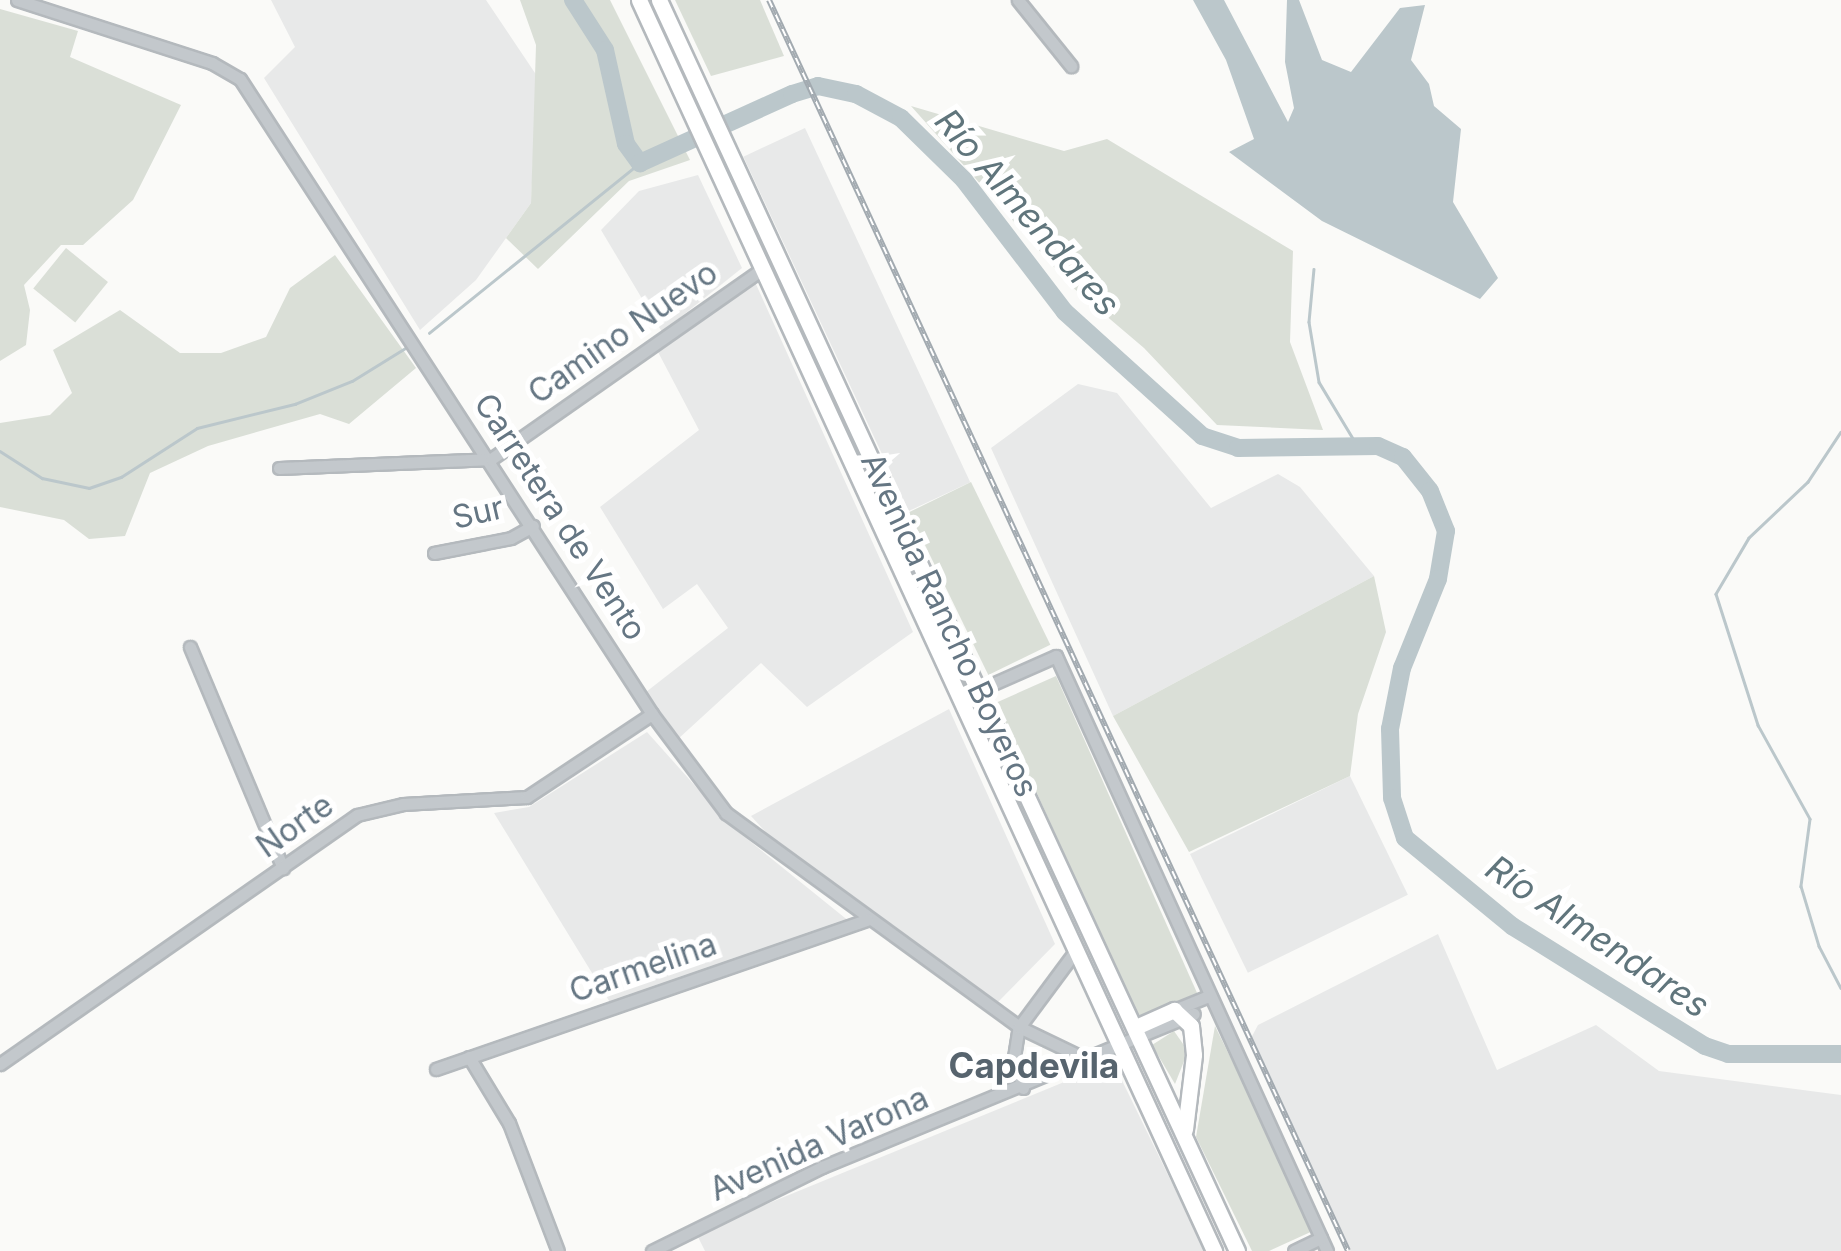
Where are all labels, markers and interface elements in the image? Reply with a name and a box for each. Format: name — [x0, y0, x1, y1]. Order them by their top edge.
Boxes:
water label: Río Almendares — [927, 100, 1129, 324]
street label: Camino Nuevo — [521, 254, 725, 412]
street label: Carretera de Vento — [466, 386, 654, 648]
street label: Avenida Rancho Boyeros — [852, 447, 1046, 803]
street label: Sur — [449, 488, 507, 538]
street label: Norte — [249, 786, 341, 866]
water label: Río Almendares — [1478, 846, 1718, 1026]
street label: Carmelina — [564, 925, 722, 1011]
district label: Capdevila — [949, 1044, 1119, 1086]
street label: Avenida Varona — [704, 1079, 934, 1209]

